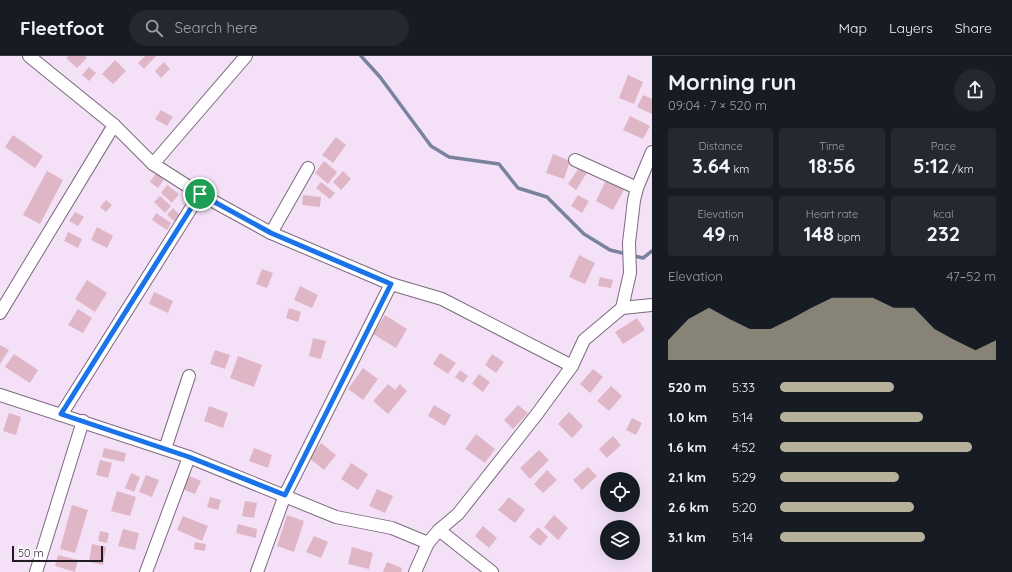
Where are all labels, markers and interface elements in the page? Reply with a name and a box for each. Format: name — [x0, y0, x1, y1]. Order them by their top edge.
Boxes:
search box — [129, 10, 409, 46]
text: Fleetfoot — [20, 16, 105, 40]
icon: search — [143, 17, 165, 39]
text: Search here — [175, 18, 257, 37]
text: Map — [838, 19, 867, 37]
text: Layers — [889, 19, 933, 37]
text: Share — [955, 19, 992, 37]
text: Morning run — [668, 68, 796, 96]
button: share — [954, 69, 996, 111]
text: 09:04 · 7 × 520 m — [668, 97, 767, 113]
text: Distance — [699, 139, 743, 153]
text: Time — [819, 139, 845, 153]
text: Pace — [931, 139, 956, 153]
text: 3.64 — [692, 153, 730, 178]
text: 18:56 — [809, 153, 855, 178]
text: 5:12 — [913, 153, 949, 178]
text: km — [730, 162, 749, 176]
text: /km — [949, 162, 974, 176]
pin — [183, 177, 217, 211]
icon: arrive — [189, 183, 211, 205]
text: Elevation — [697, 207, 744, 221]
text: Heart rate — [806, 207, 858, 221]
text: kcal — [933, 207, 954, 221]
text: 49 — [703, 221, 726, 246]
text: 148 — [804, 221, 834, 246]
text: 232 — [927, 221, 960, 246]
text: m — [726, 230, 739, 244]
text: bpm — [834, 230, 860, 244]
text: Elevation — [668, 268, 723, 284]
text: 47–52 m — [947, 268, 996, 284]
text: 520 m — [668, 379, 707, 395]
text: 5:33 — [732, 379, 755, 395]
text: 1.0 km — [668, 409, 707, 425]
text: 5:14 — [732, 409, 753, 425]
text: 1.6 km — [668, 439, 707, 455]
text: 4:52 — [732, 439, 756, 455]
text: 2.1 km — [668, 469, 706, 485]
text: 5:29 — [732, 469, 756, 485]
map controls — [600, 472, 640, 560]
button: locate — [600, 472, 640, 512]
text: 2.6 km — [668, 499, 709, 515]
text: 5:20 — [732, 499, 756, 515]
button: layers — [600, 520, 640, 560]
text: 3.1 km — [668, 529, 706, 545]
text: 5:14 — [732, 529, 753, 545]
scale bar — [12, 544, 103, 563]
text: 50 m — [18, 546, 44, 560]

